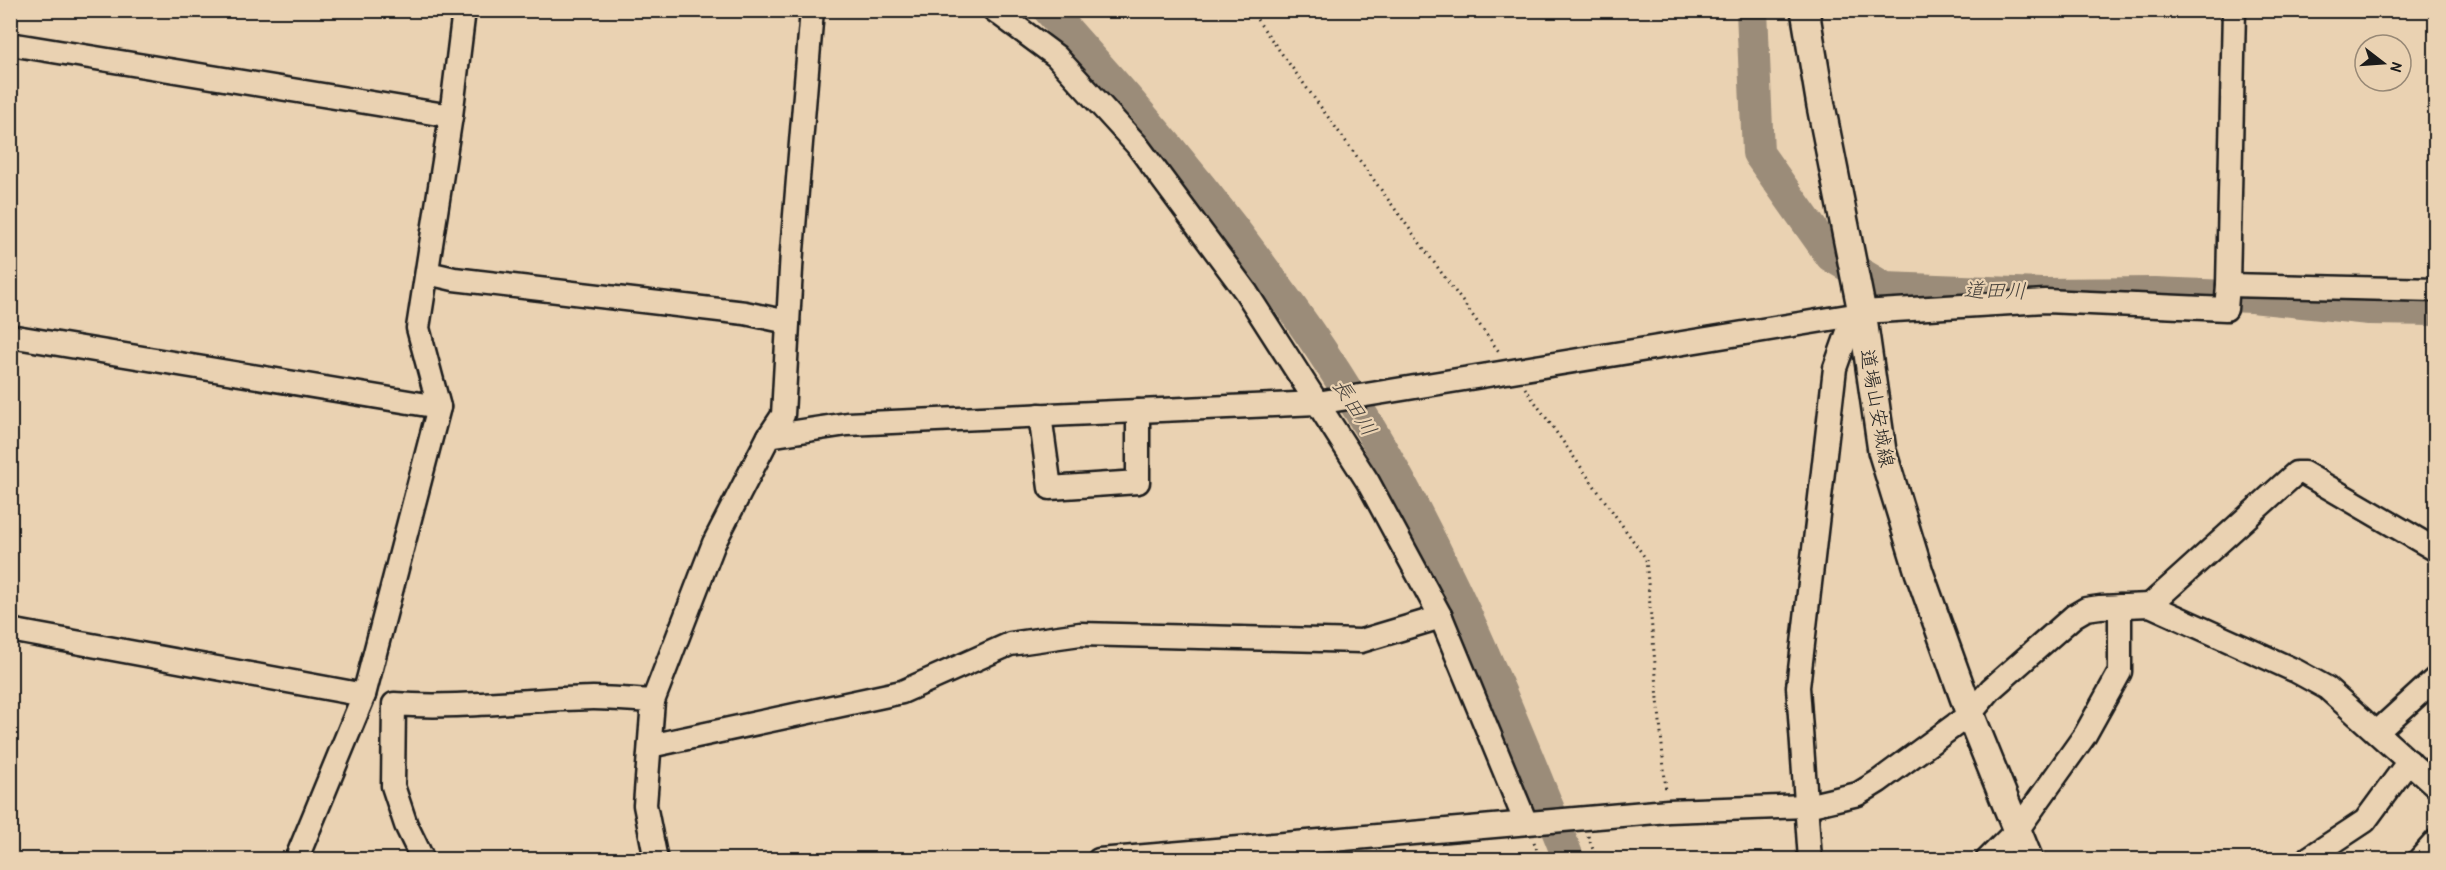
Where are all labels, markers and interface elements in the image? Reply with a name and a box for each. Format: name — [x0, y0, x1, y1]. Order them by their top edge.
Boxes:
north arrow — [2353, 33, 2413, 93]
text: N — [2385, 60, 2409, 75]
water label: 道田川 — [1963, 275, 2027, 305]
street label: 道場山安城線 — [1854, 347, 1902, 469]
water label: 長田川 — [1326, 373, 1384, 441]

